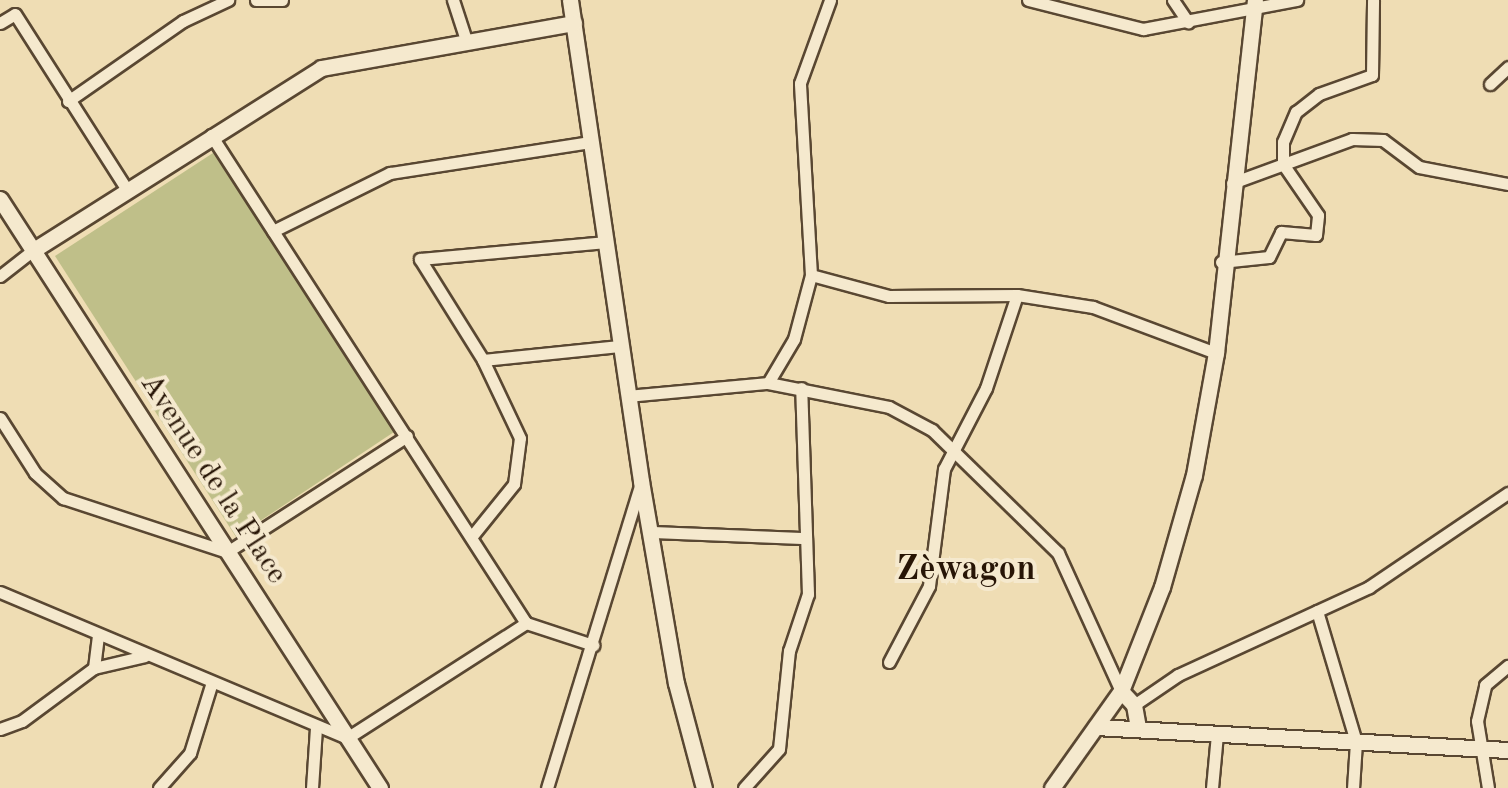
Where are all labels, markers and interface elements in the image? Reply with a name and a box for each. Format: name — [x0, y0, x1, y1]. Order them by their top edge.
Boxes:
street label: Avenue de la Place — [132, 367, 294, 591]
district label: Zèwagon — [896, 549, 1036, 591]

